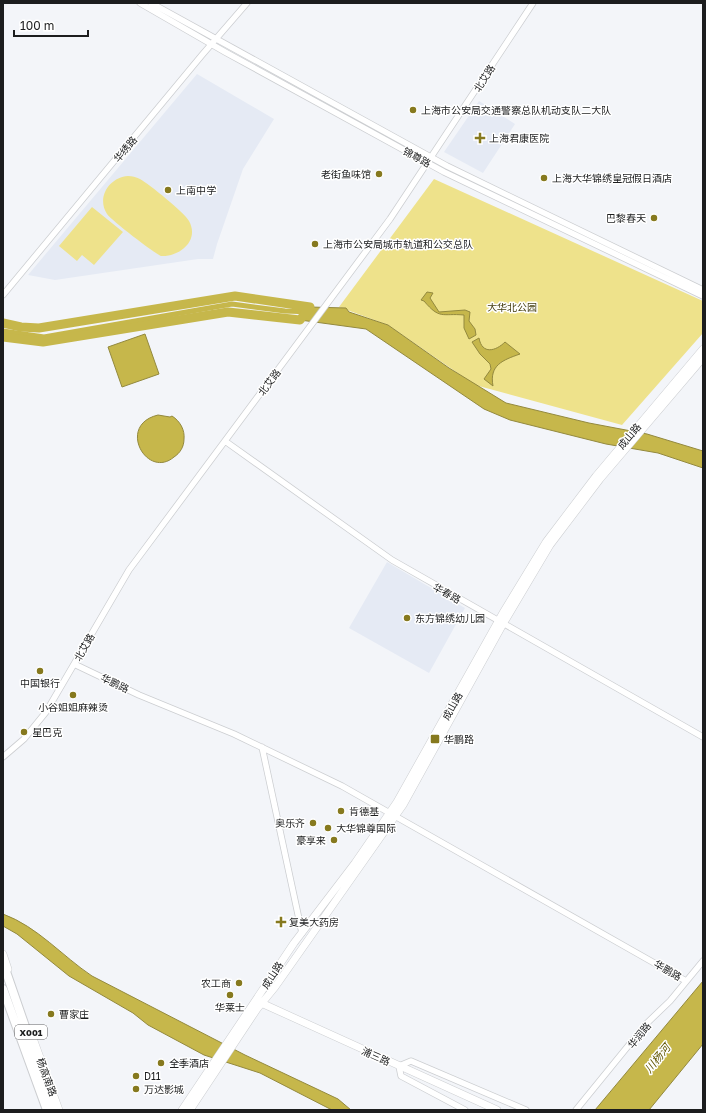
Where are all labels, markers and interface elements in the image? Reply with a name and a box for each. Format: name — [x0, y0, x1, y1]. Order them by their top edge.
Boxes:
scale bar — [14, 12, 88, 38]
text: 100 m — [20, 18, 54, 33]
street label: 北艾路 — [471, 62, 497, 94]
place label: 上海市公安局交通警察总队机动支队二大队 — [421, 104, 611, 116]
marker: 上海市公安局交通警察总队机动支队二大队 — [408, 105, 418, 115]
marker: 上海君康医院 — [474, 132, 486, 144]
place label: 上海君康医院 — [489, 132, 549, 144]
street label: 华绣路 — [111, 134, 139, 164]
street label: 锦尊路 — [401, 145, 433, 169]
place label: 老街鱼味馆 — [321, 168, 371, 180]
marker: 老街鱼味馆 — [374, 169, 384, 179]
place label: 上海大华锦绣皇冠假日酒店 — [552, 172, 672, 184]
marker: 上海大华锦绣皇冠假日酒店 — [539, 173, 549, 183]
place label: 上南中学 — [176, 184, 216, 196]
marker: 上南中学 — [163, 185, 173, 195]
place label: 巴黎春天 — [606, 212, 646, 224]
marker: 巴黎春天 — [649, 213, 659, 223]
place label: 上海市公安局城市轨道和公交总队 — [323, 238, 473, 250]
marker: 上海市公安局城市轨道和公交总队 — [310, 239, 320, 249]
park label: 大华北公园 — [487, 301, 537, 313]
street label: 北艾路 — [255, 366, 283, 398]
street label: 成山路 — [615, 421, 643, 451]
street label: 华春路 — [431, 580, 463, 606]
place label: 东方锦绣幼儿园 — [415, 612, 485, 624]
marker: 东方锦绣幼儿园 — [402, 613, 412, 623]
street label: 北艾路 — [71, 631, 97, 663]
marker: 中国银行 — [35, 666, 45, 676]
street label: 华鹏路 — [99, 671, 131, 695]
place label: 中国银行 — [20, 677, 60, 689]
marker: 小谷姐姐麻辣烫 — [68, 690, 78, 700]
street label: 成山路 — [439, 690, 465, 722]
place label: 小谷姐姐麻辣烫 — [38, 701, 108, 713]
place label: 星巴克 — [32, 726, 62, 738]
marker: 星巴克 — [19, 727, 29, 737]
marker: 华鹏路 — [429, 733, 441, 745]
place label: 华鹏路 — [444, 733, 474, 745]
place label: 肯德基 — [349, 805, 379, 817]
marker: 肯德基 — [336, 806, 346, 816]
place label: 奥乐齐 — [275, 817, 305, 829]
marker: 奥乐齐 — [308, 818, 318, 828]
place label: 大华锦尊国际 — [336, 822, 396, 834]
marker: 大华锦尊国际 — [323, 823, 333, 833]
place label: 豪享来 — [296, 834, 326, 846]
marker: 豪享来 — [329, 835, 339, 845]
place label: 复美大药房 — [289, 916, 339, 928]
marker: 复美大药房 — [276, 917, 286, 927]
street label: 华鹏路 — [652, 957, 684, 983]
street label: 成山路 — [259, 959, 285, 991]
place label: 农工商 — [201, 977, 231, 989]
marker: 农工商 — [234, 978, 244, 988]
marker: 华莱士 — [225, 990, 235, 1000]
place label: 华莱士 — [215, 1001, 245, 1013]
place label: 曹家庄 — [59, 1008, 89, 1020]
marker: 曹家庄 — [46, 1009, 56, 1019]
street label: 华润路 — [625, 1020, 653, 1050]
road number: X001 — [15, 1025, 47, 1039]
water label: 川杨河 — [642, 1040, 674, 1075]
street label: 浦三路 — [360, 1044, 392, 1068]
street label: 杨高南路 — [35, 1056, 59, 1098]
place label: 全季酒店 — [169, 1057, 209, 1069]
marker: 全季酒店 — [156, 1058, 166, 1068]
place label: D11 — [144, 1070, 161, 1082]
marker: D11 — [131, 1071, 141, 1081]
place label: 万达影城 — [144, 1083, 184, 1095]
marker: 万达影城 — [131, 1084, 141, 1094]

